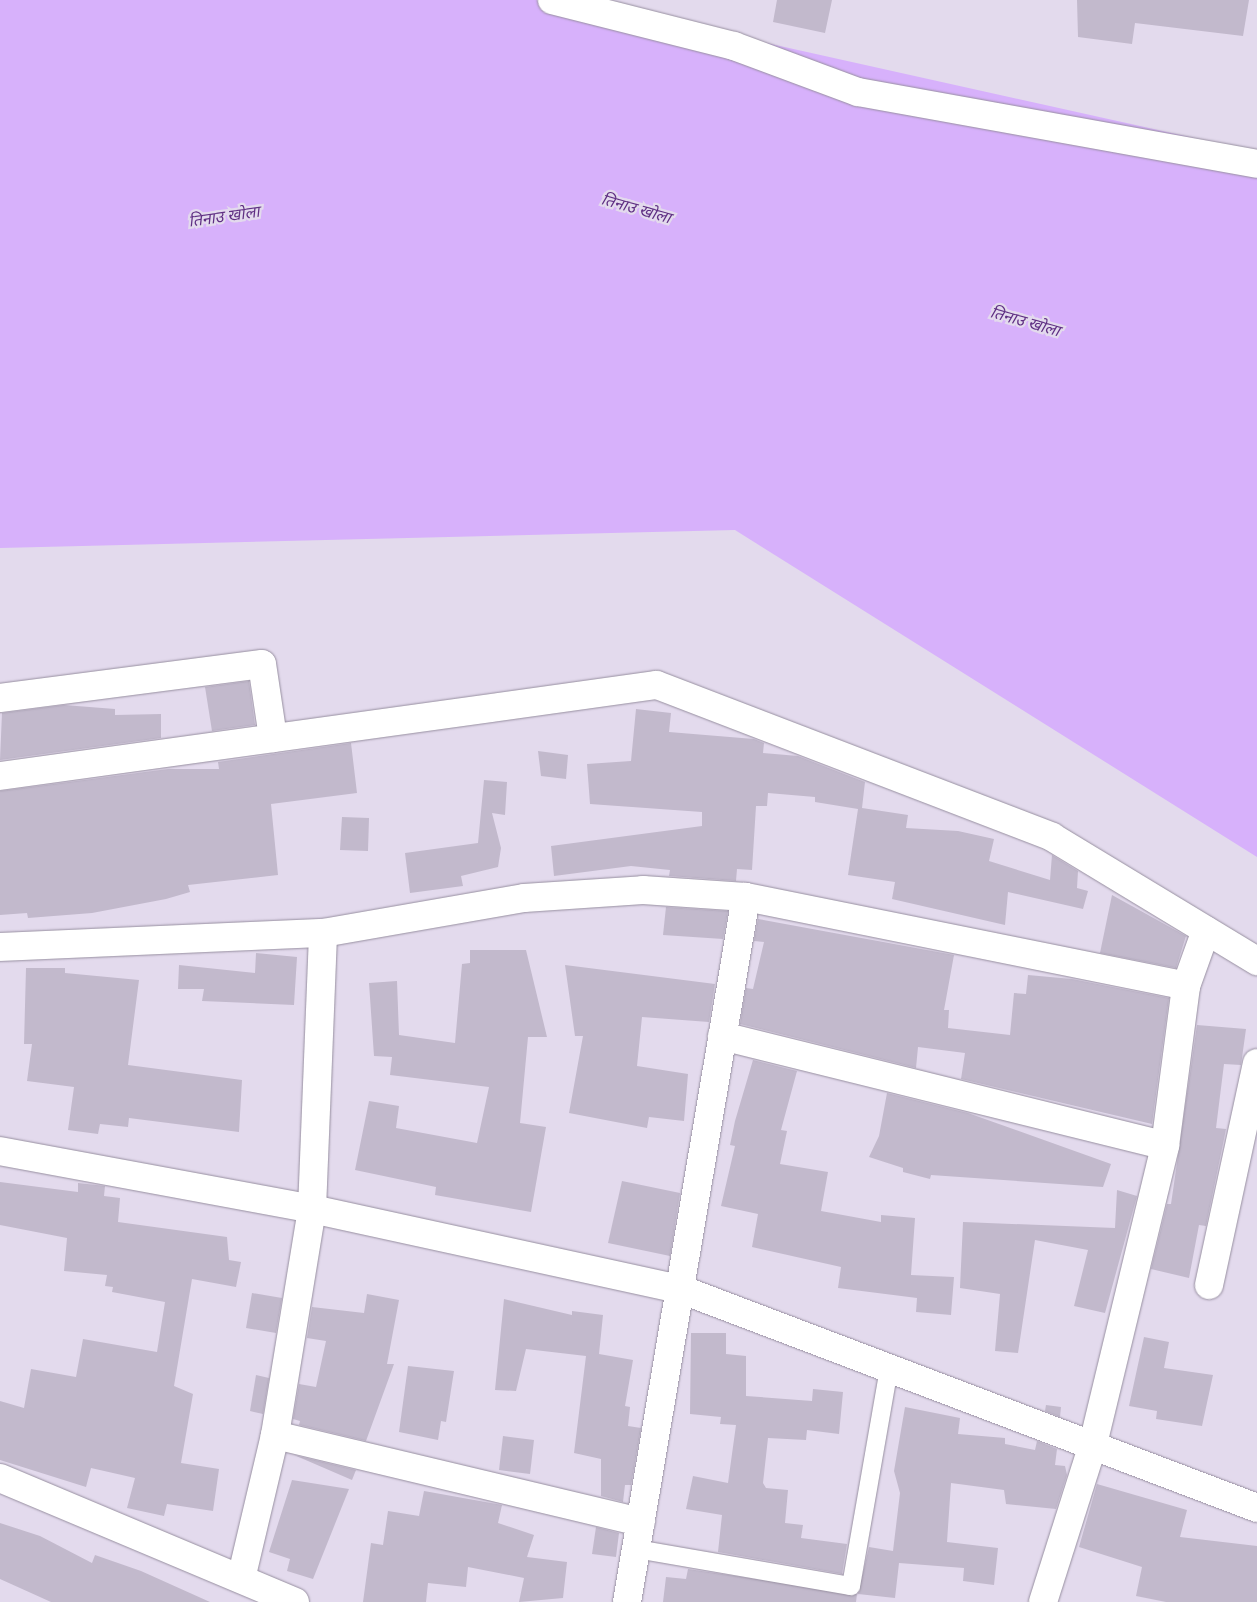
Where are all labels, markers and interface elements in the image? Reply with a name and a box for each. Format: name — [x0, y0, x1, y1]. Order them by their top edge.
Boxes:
water label: तिनाउ खोला — [599, 190, 673, 228]
water label: तिनाउ खोला — [187, 203, 261, 231]
water label: तिनाउ खोला — [988, 303, 1062, 341]

